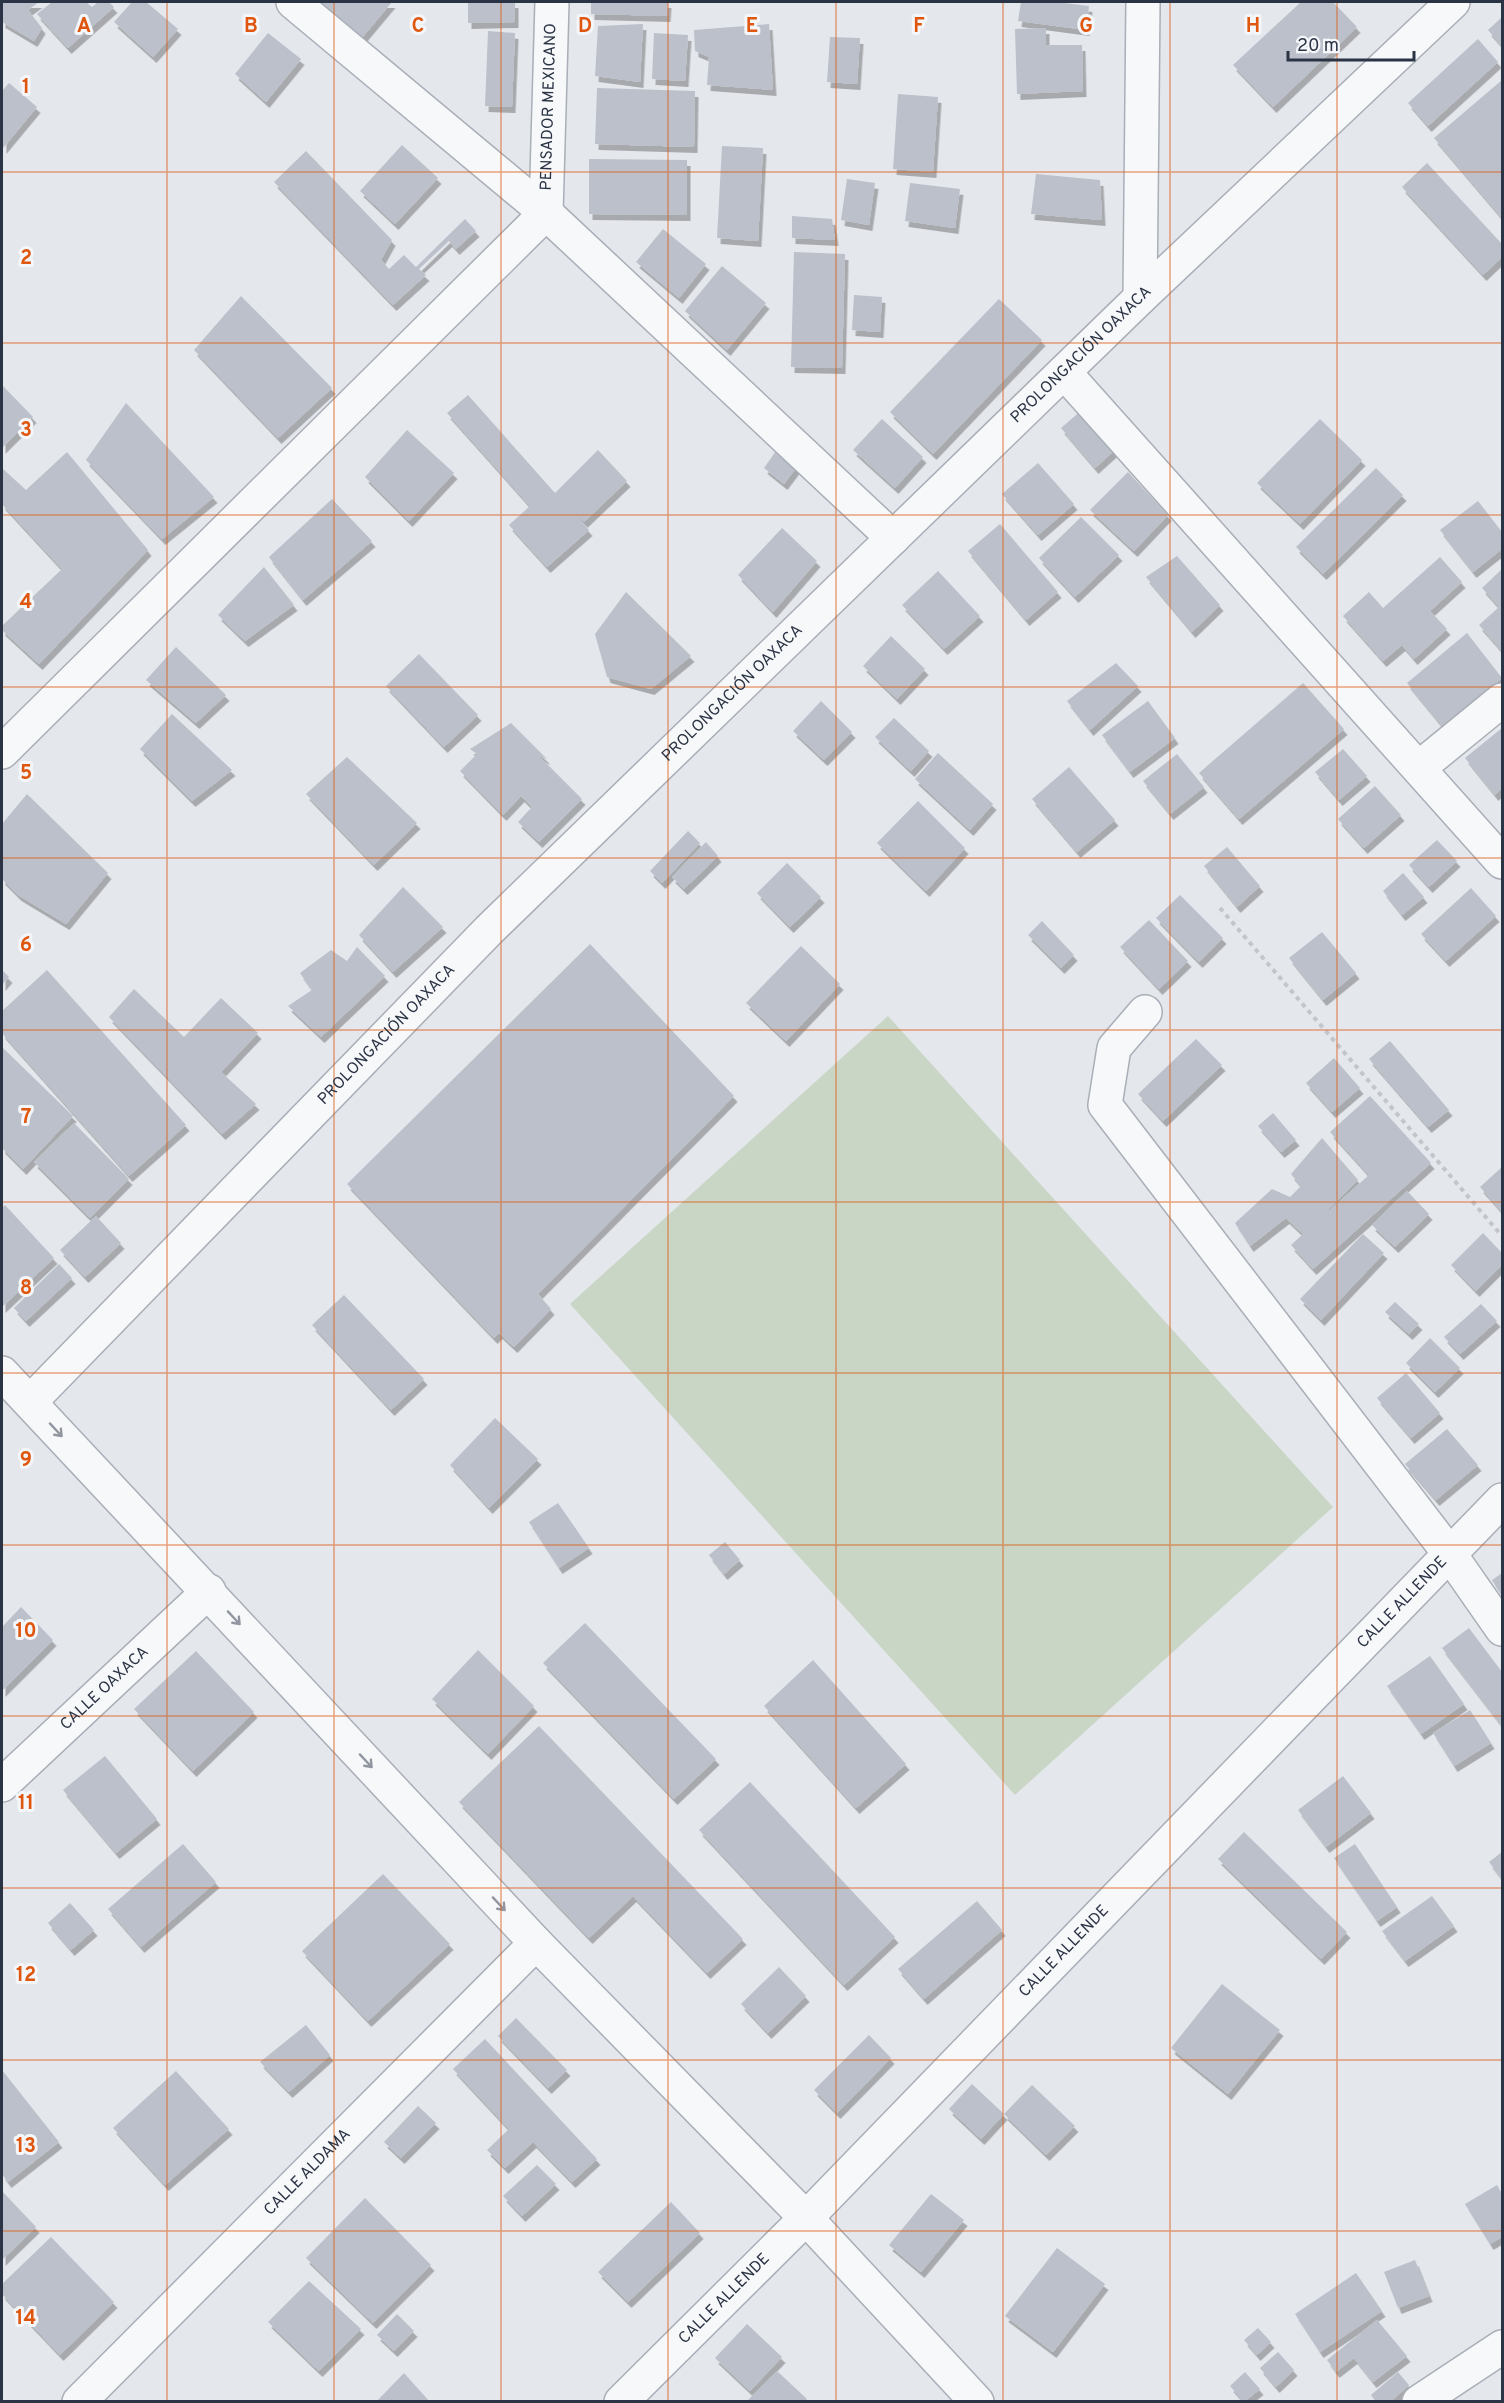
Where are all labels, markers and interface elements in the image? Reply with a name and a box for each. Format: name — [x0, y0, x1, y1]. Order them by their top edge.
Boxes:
text: A — [77, 14, 91, 40]
text: B — [244, 14, 258, 40]
text: C — [412, 14, 424, 40]
text: D — [578, 14, 592, 40]
text: E — [746, 14, 758, 40]
text: F — [913, 14, 925, 40]
text: G — [1079, 14, 1093, 40]
text: H — [1246, 14, 1260, 40]
street label: PENSADOR MEXICANO — [537, 23, 561, 191]
scale bar — [1288, 24, 1414, 62]
text: 20 m — [1297, 35, 1339, 58]
text: 1 — [22, 75, 30, 101]
text: 2 — [20, 246, 32, 272]
street label: PROLONGACIÓN OAXACA — [1007, 282, 1156, 428]
text: 3 — [20, 418, 32, 444]
text: 4 — [20, 590, 32, 616]
street label: PROLONGACIÓN OAXACA — [658, 620, 807, 766]
text: 5 — [20, 761, 32, 787]
text: 6 — [20, 933, 32, 959]
street label: PROLONGACIÓN OAXACA — [314, 960, 460, 1110]
text: 7 — [21, 1105, 31, 1131]
text: 8 — [20, 1276, 32, 1302]
one-way arrow — [49, 1423, 63, 1438]
text: 9 — [20, 1448, 32, 1474]
street label: CALLE ALLENDE — [1353, 1552, 1452, 1653]
one-way arrow — [226, 1610, 240, 1625]
text: 10 — [15, 1619, 37, 1645]
street label: CALLE OAXACA — [56, 1642, 153, 1735]
one-way arrow — [359, 1753, 373, 1768]
text: 11 — [18, 1791, 34, 1817]
one-way arrow — [492, 1896, 506, 1911]
street label: CALLE ALLENDE — [1015, 1901, 1114, 2002]
text: 12 — [16, 1963, 36, 1989]
street label: CALLE ALDAMA — [260, 2125, 355, 2220]
text: 13 — [16, 2134, 36, 2160]
street label: CALLE ALLENDE — [675, 2249, 774, 2349]
text: 14 — [16, 2306, 36, 2332]

